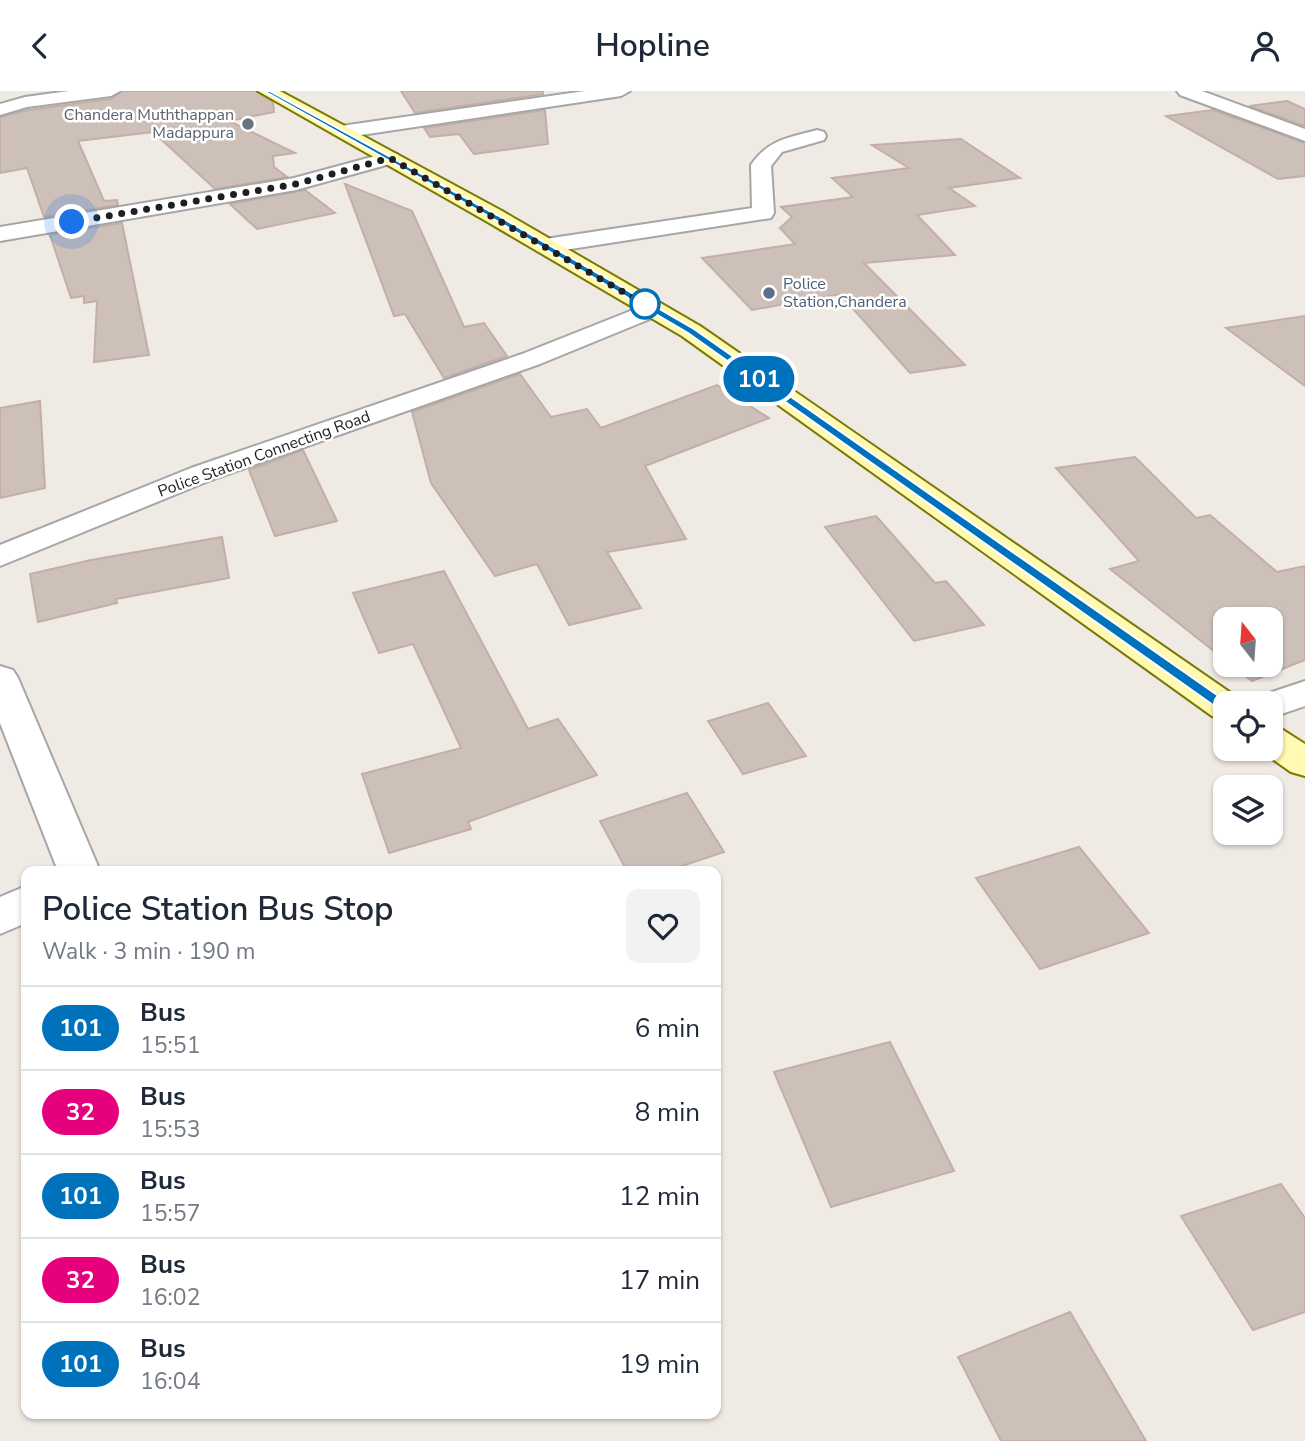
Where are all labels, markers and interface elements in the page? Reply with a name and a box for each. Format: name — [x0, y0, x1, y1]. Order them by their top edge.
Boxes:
text: Hopline — [595, 24, 710, 67]
icon: back — [21, 27, 59, 65]
icon: person — [1246, 27, 1284, 65]
place label: Chandera Muththappan Madappura — [64, 104, 234, 144]
marker: Chandera Muththappan Madappura — [240, 116, 256, 132]
your location — [54, 204, 89, 239]
place label: Police Station,Chandera — [783, 273, 907, 313]
marker: Police Station,Chandera — [761, 285, 777, 301]
unlabelled marker — [630, 289, 660, 319]
line badge: 101 — [719, 356, 799, 402]
text: 101 — [737, 363, 781, 395]
street label: Police Station Connecting Road — [155, 405, 373, 503]
north arrow — [1213, 607, 1283, 677]
map controls — [1213, 607, 1283, 845]
button: locate — [1213, 691, 1283, 761]
button: layers — [1213, 775, 1283, 845]
text: Police Station Bus Stop — [42, 887, 394, 932]
button: heart — [626, 889, 700, 963]
text: Walk · 3 min · 190 m — [42, 936, 255, 967]
text: Bus — [140, 995, 186, 1030]
text: 6 min — [635, 1011, 700, 1046]
text: 101 — [59, 1012, 102, 1044]
text: 15:51 — [140, 1030, 200, 1061]
text: Bus — [140, 1079, 186, 1114]
text: 8 min — [635, 1095, 700, 1130]
text: 32 — [66, 1096, 95, 1128]
text: 15:53 — [140, 1114, 200, 1145]
text: Bus — [140, 1163, 186, 1198]
text: 12 min — [619, 1179, 700, 1214]
text: 101 — [59, 1180, 102, 1212]
text: 15:57 — [140, 1198, 200, 1229]
text: Bus — [140, 1247, 186, 1282]
text: 17 min — [619, 1263, 700, 1298]
text: 32 — [66, 1264, 95, 1296]
text: 16:02 — [140, 1282, 200, 1313]
text: Bus — [140, 1331, 186, 1366]
text: 19 min — [619, 1347, 700, 1382]
text: 101 — [59, 1348, 102, 1380]
text: 16:04 — [140, 1366, 200, 1397]

